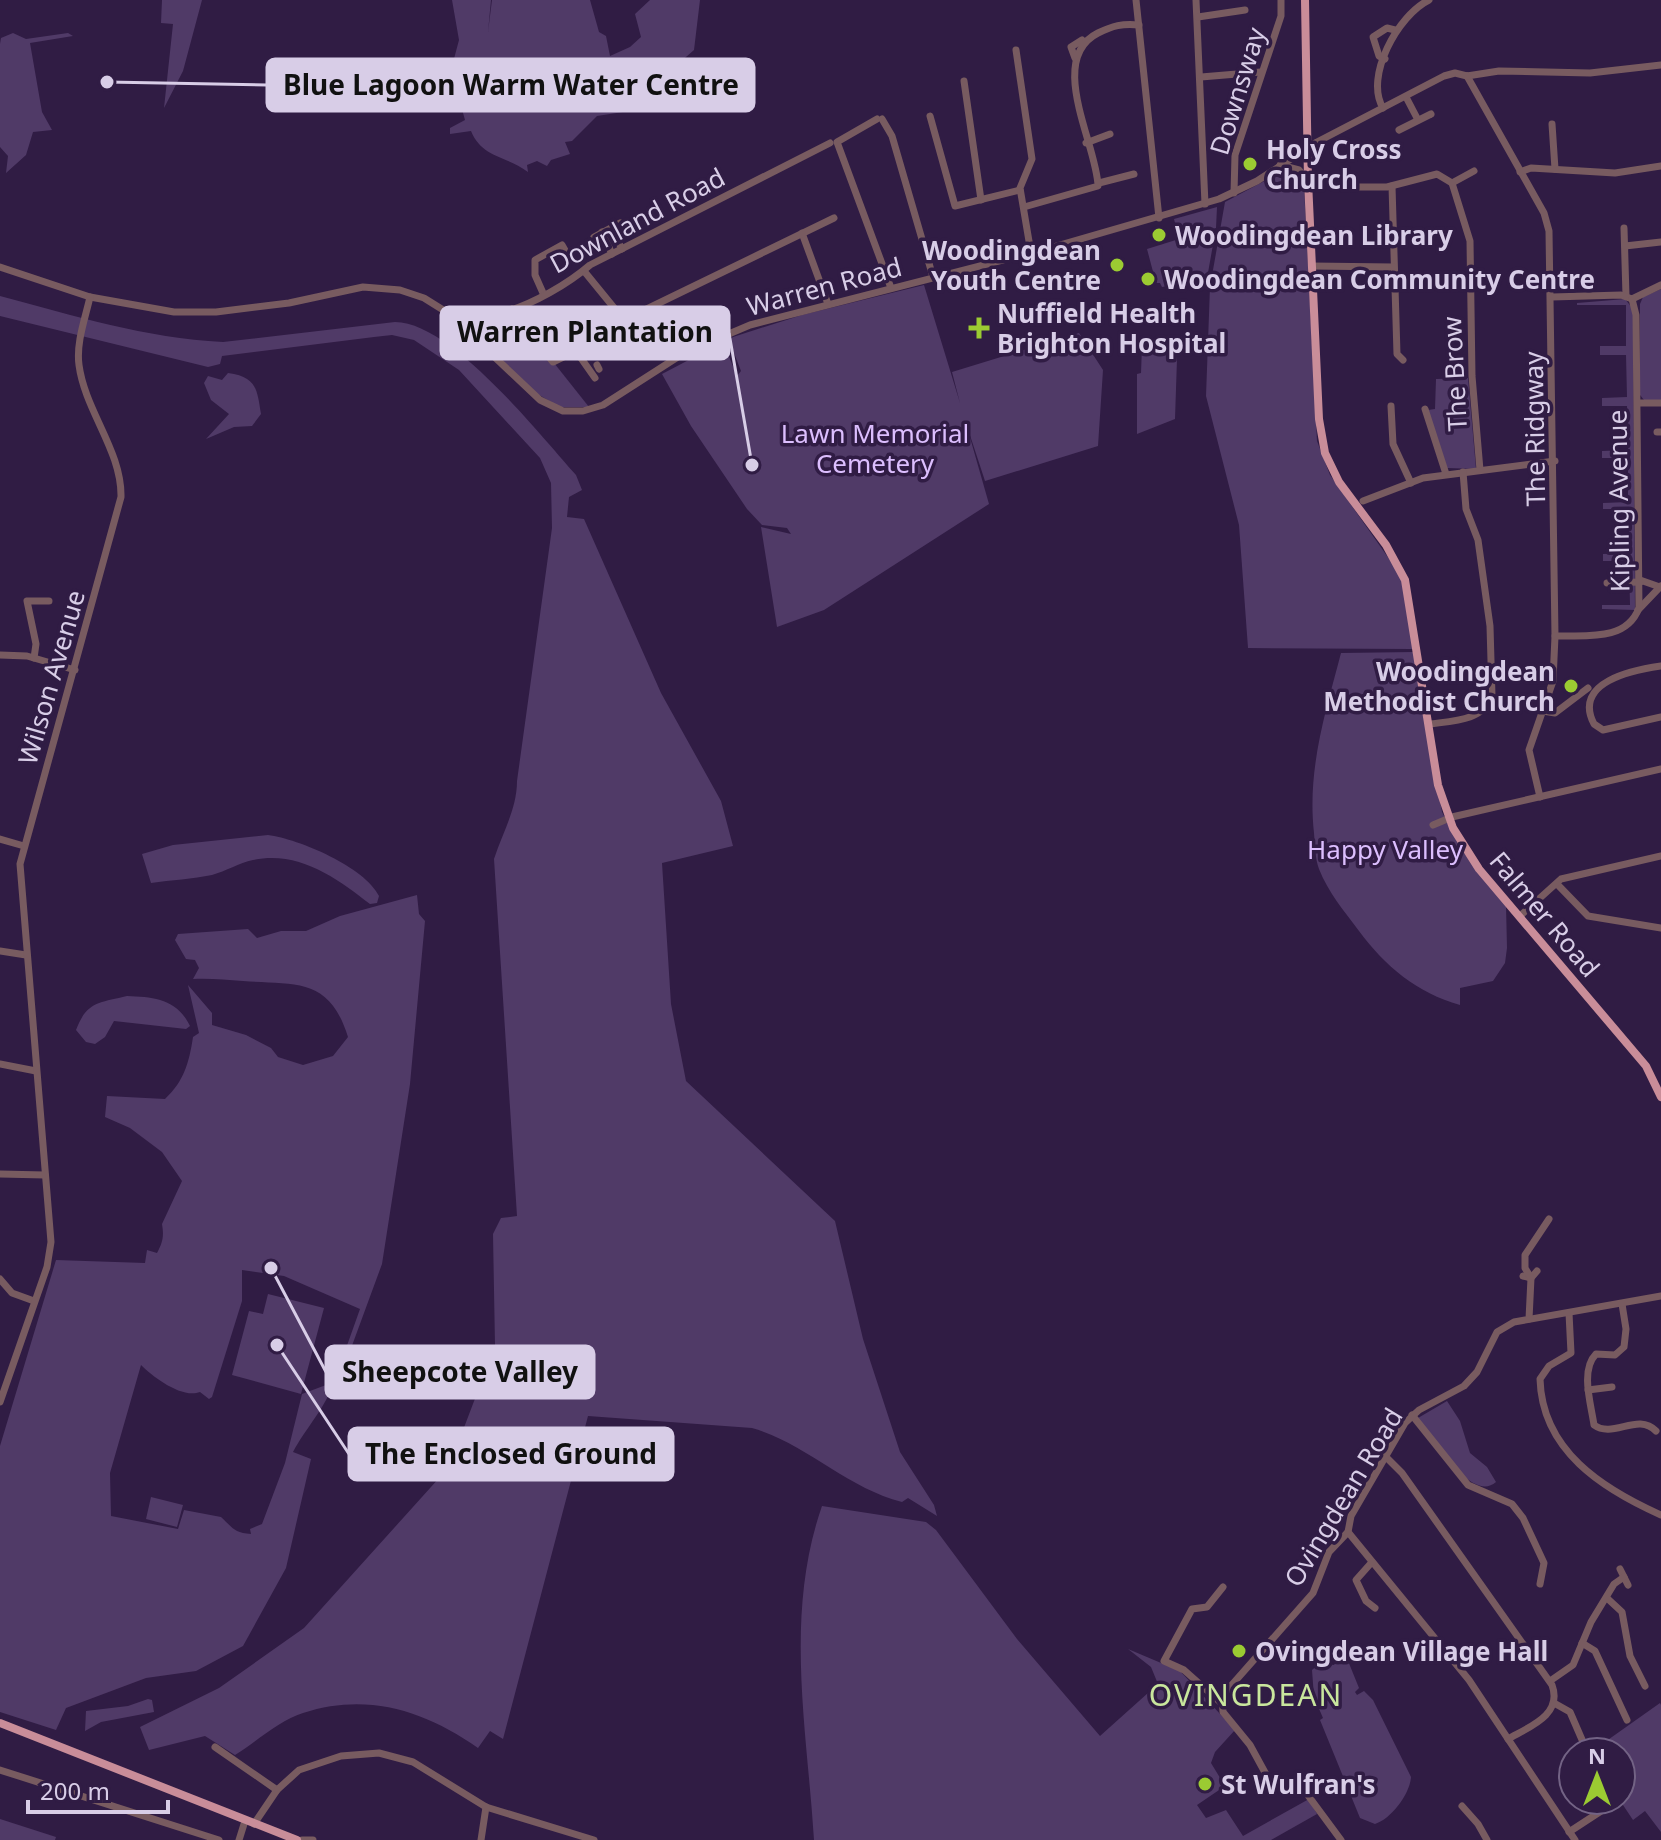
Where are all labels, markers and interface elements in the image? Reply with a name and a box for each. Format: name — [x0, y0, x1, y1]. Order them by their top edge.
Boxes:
street label: Downsway — [1201, 22, 1274, 159]
callout: Blue Lagoon Warm Water Centre — [267, 59, 754, 111]
text: Blue Lagoon Warm Water Centre — [283, 65, 739, 103]
place label: Holy Cross Church — [1266, 131, 1402, 197]
marker: Holy Cross Church — [1241, 155, 1259, 173]
street label: Downland Road — [543, 159, 731, 281]
place label: Woodingdean Library — [1175, 217, 1453, 253]
marker: Woodingdean Library — [1150, 226, 1168, 244]
place label: Woodingdean Youth Centre — [922, 232, 1101, 298]
street label: Warren Road — [742, 248, 906, 324]
marker: Woodingdean Youth Centre — [1108, 256, 1126, 274]
place label: Woodingdean Community Centre — [1164, 261, 1595, 297]
marker: Woodingdean Community Centre — [1139, 270, 1157, 288]
place label: Nuffield Health Brighton Hospital — [997, 295, 1226, 361]
callout: Warren Plantation — [441, 307, 729, 359]
text: Warren Plantation — [457, 312, 713, 350]
street label: The Brow — [1433, 315, 1475, 432]
marker: Nuffield Health Brighton Hospital — [968, 317, 990, 339]
street label: The Ridgway — [1515, 350, 1553, 507]
street label: Kipling Avenue — [1598, 410, 1638, 592]
park label: Lawn Memorial Cemetery — [781, 415, 969, 481]
street label: Wilson Avenue — [9, 586, 93, 768]
place label: Woodingdean Methodist Church — [1323, 653, 1555, 719]
marker: Woodingdean Methodist Church — [1562, 677, 1580, 695]
park label: Happy Valley — [1307, 831, 1464, 867]
street label: Falmer Road — [1482, 844, 1608, 984]
callout: Sheepcote Valley — [326, 1346, 594, 1398]
text: Sheepcote Valley — [342, 1352, 578, 1390]
street label: Ovingdean Road — [1275, 1401, 1411, 1593]
callout: The Enclosed Ground — [349, 1428, 673, 1480]
text: The Enclosed Ground — [365, 1434, 657, 1472]
place label: Ovingdean Village Hall — [1255, 1633, 1548, 1669]
marker: Ovingdean Village Hall — [1230, 1642, 1248, 1660]
district label: OVINGDEAN — [1149, 1674, 1343, 1715]
north arrow — [1557, 1736, 1637, 1816]
text: N — [1588, 1740, 1606, 1770]
scale bar — [28, 1764, 168, 1814]
place label: St Wulfran's — [1221, 1766, 1375, 1802]
text: 200 m — [40, 1774, 110, 1807]
marker: St Wulfran's — [1196, 1775, 1214, 1793]

